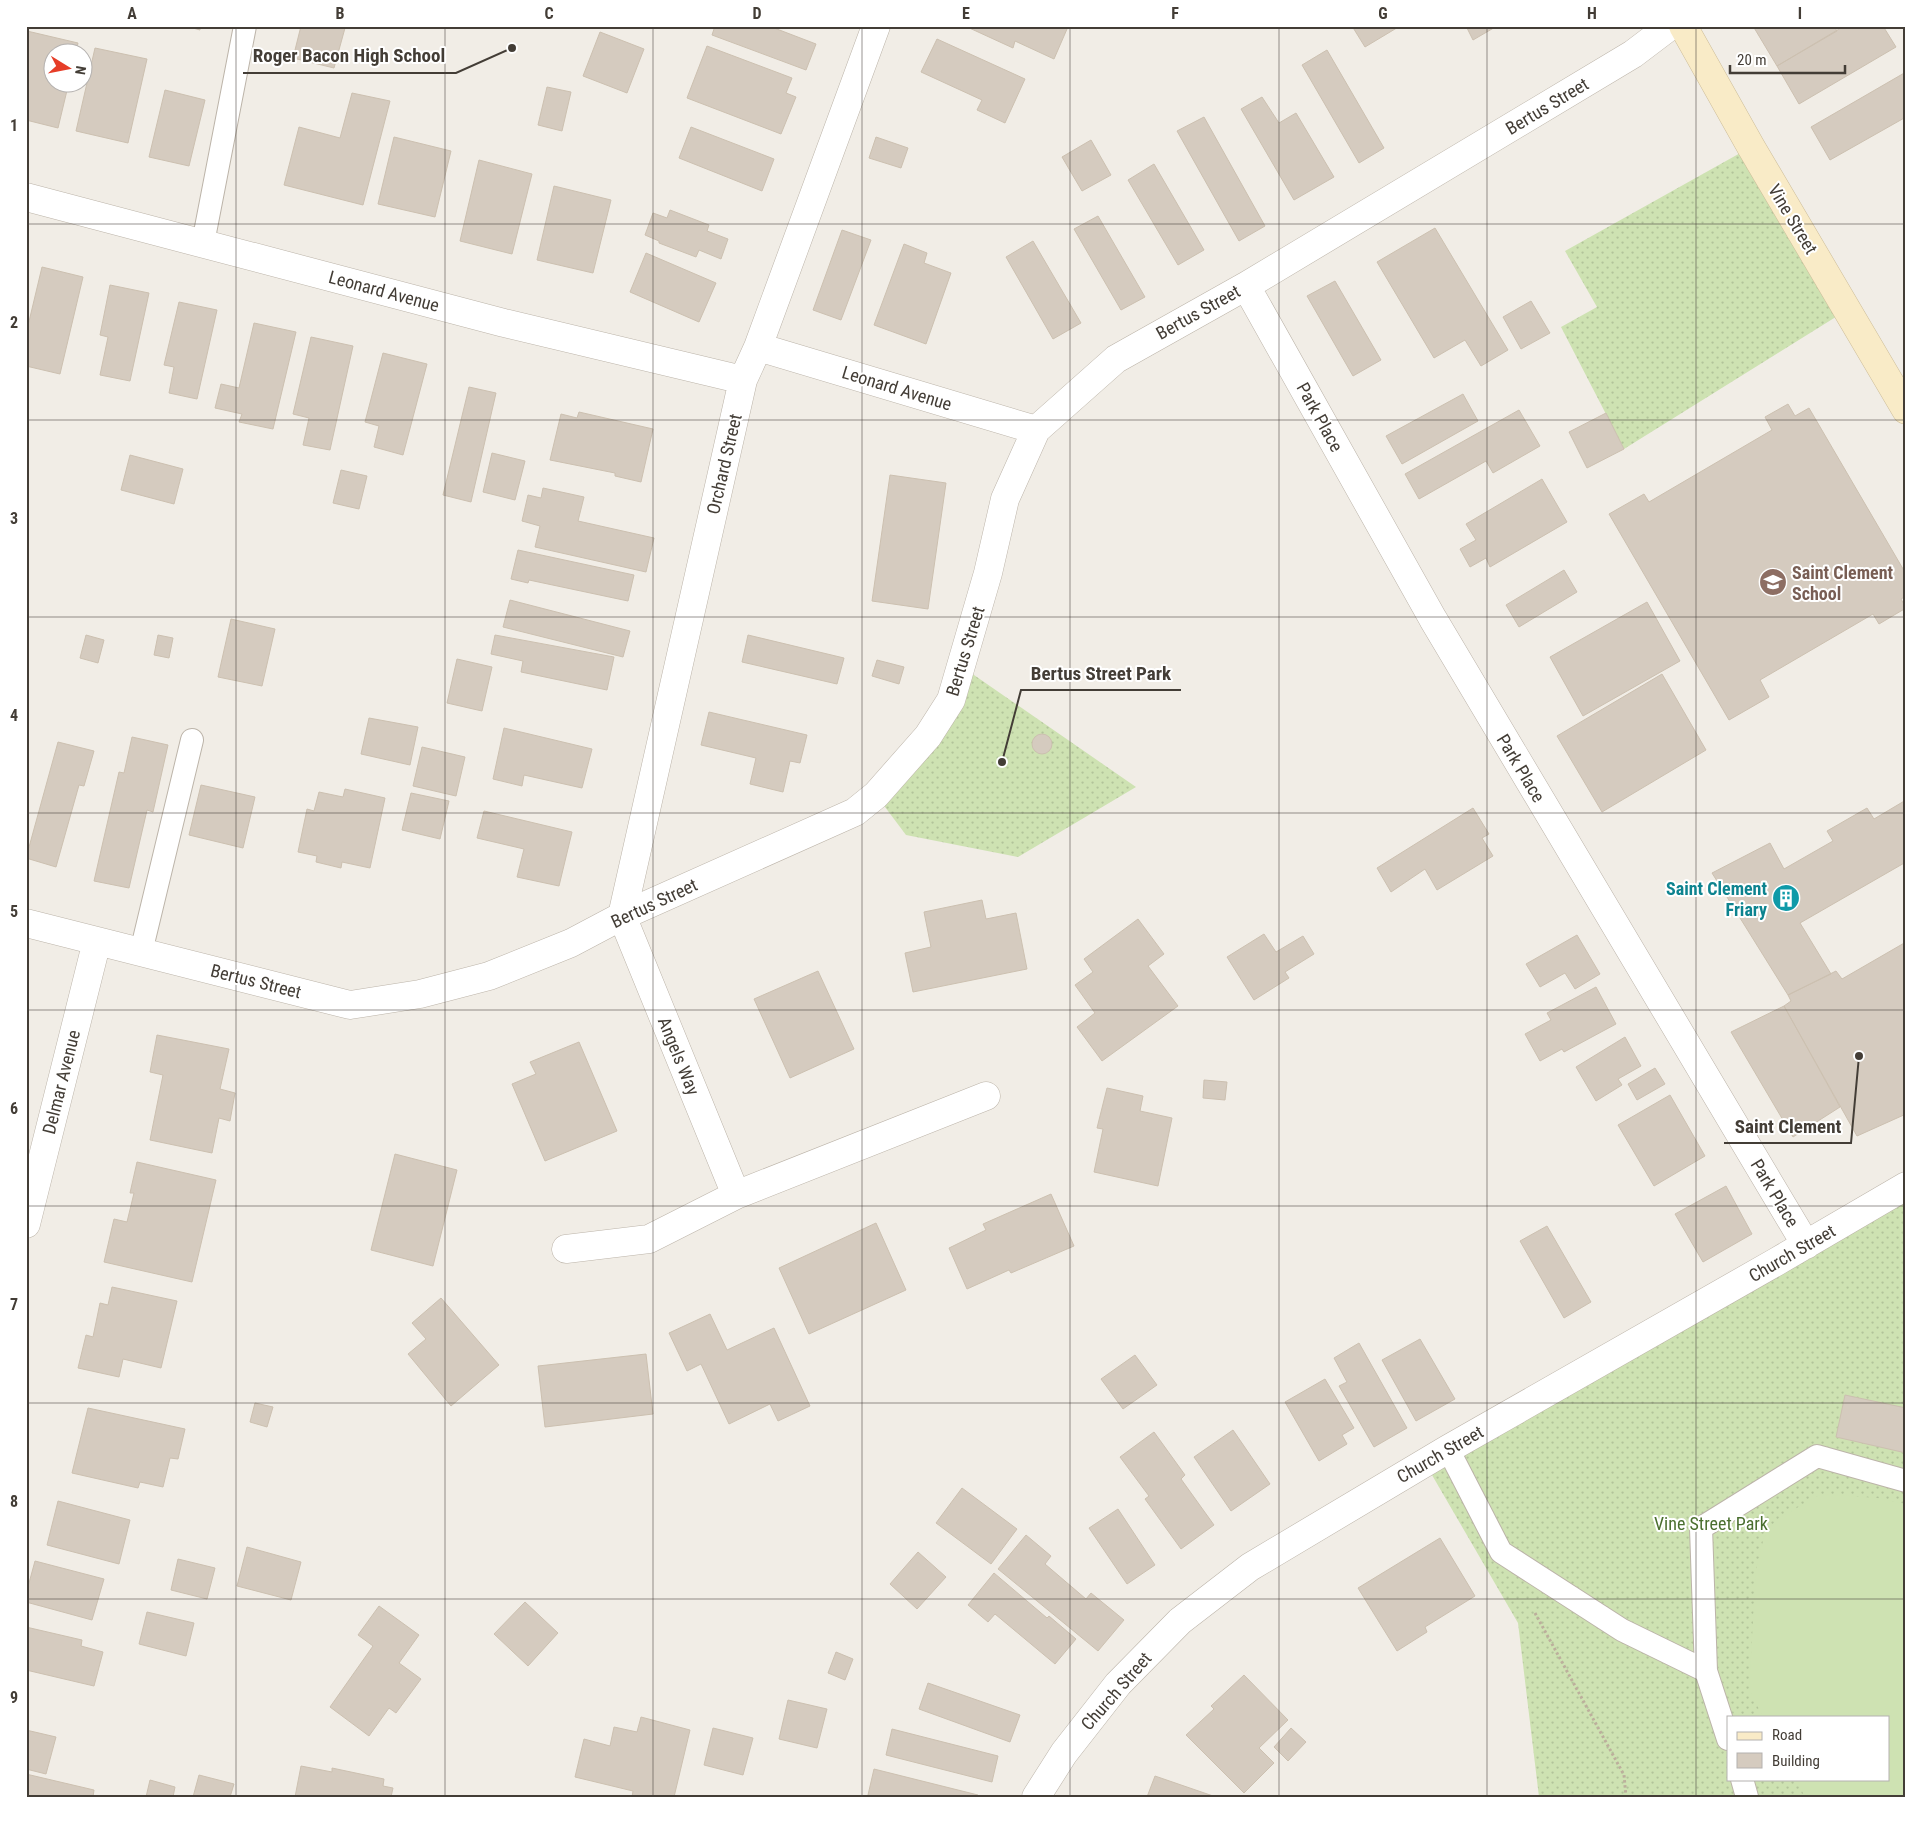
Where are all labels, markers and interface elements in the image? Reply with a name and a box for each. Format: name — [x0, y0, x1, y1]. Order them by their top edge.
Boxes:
text: A — [127, 4, 137, 23]
text: B — [336, 4, 345, 23]
text: C — [544, 4, 554, 23]
text: D — [752, 4, 762, 23]
text: E — [962, 4, 970, 23]
text: F — [1171, 4, 1179, 23]
text: G — [1378, 4, 1388, 23]
text: H — [1587, 4, 1597, 23]
text: I — [1798, 4, 1802, 23]
callout: Roger Bacon High School — [243, 39, 456, 73]
north arrow — [42, 42, 92, 92]
scale bar — [1730, 42, 1844, 74]
text: Roger Bacon High School — [253, 44, 445, 67]
text: 20 m — [1737, 51, 1767, 69]
text: N — [72, 65, 89, 76]
street label: Bertus Street — [1502, 73, 1592, 139]
text: 1 — [10, 116, 18, 135]
street label: Vine Street — [1764, 180, 1822, 258]
street label: Leonard Avenue — [326, 266, 442, 316]
street label: Bertus Street — [1152, 280, 1244, 344]
text: 2 — [10, 313, 18, 332]
street label: Leonard Avenue — [840, 361, 954, 415]
street label: Park Place — [1292, 379, 1348, 455]
street label: Orchard Street — [702, 412, 746, 516]
text: 3 — [10, 509, 18, 528]
place label: Saint Clement School — [1792, 562, 1893, 604]
school or university icon: Saint Clement School — [1758, 567, 1788, 597]
street label: Bertus Street — [941, 604, 989, 698]
callout: Bertus Street Park — [1021, 656, 1181, 690]
text: Bertus Street Park — [1031, 662, 1172, 685]
text: 4 — [10, 706, 18, 725]
street label: Park Place — [1493, 730, 1549, 806]
street label: Bertus Street — [608, 874, 700, 932]
place label: Saint Clement Friary — [1666, 878, 1767, 920]
building icon: Saint Clement Friary — [1771, 883, 1801, 913]
text: 5 — [10, 902, 18, 921]
street label: Bertus Street — [208, 960, 304, 1002]
street label: Angels Way — [654, 1014, 704, 1099]
street label: Delmar Avenue — [38, 1028, 84, 1136]
text: 6 — [10, 1099, 18, 1118]
callout: Saint Clement — [1724, 1109, 1851, 1143]
text: Saint Clement — [1735, 1115, 1841, 1138]
street label: Park Place — [1747, 1155, 1803, 1231]
street label: Church Street — [1745, 1220, 1839, 1286]
text: 7 — [10, 1295, 18, 1314]
street label: Church Street — [1393, 1421, 1487, 1487]
text: 8 — [10, 1492, 18, 1511]
park label: Vine Street Park — [1654, 1513, 1768, 1534]
street label: Church Street — [1077, 1648, 1155, 1734]
text: 9 — [10, 1688, 18, 1707]
legend — [1727, 1716, 1890, 1780]
text: Road — [1772, 1726, 1802, 1744]
text: Building — [1772, 1752, 1820, 1770]

